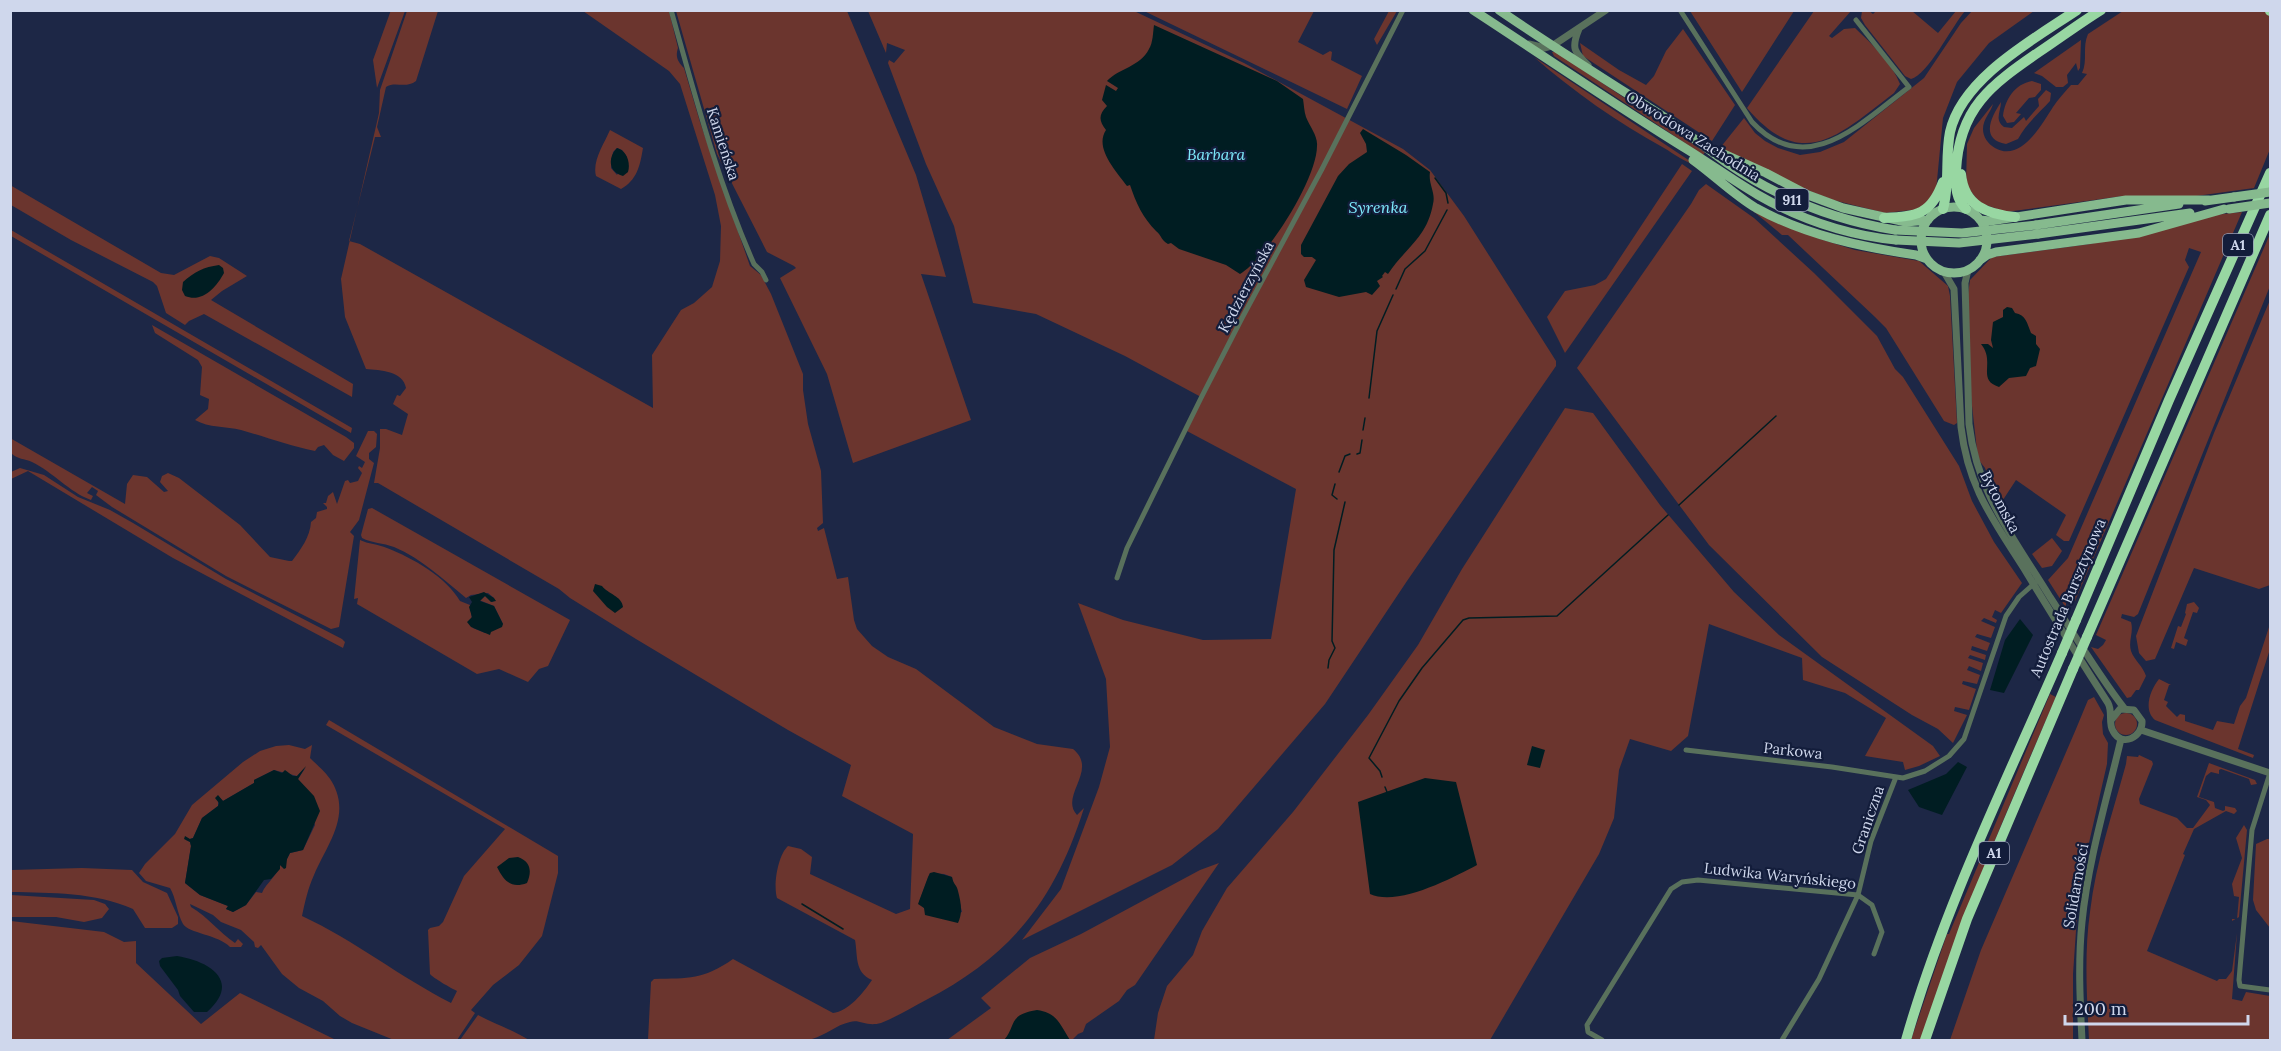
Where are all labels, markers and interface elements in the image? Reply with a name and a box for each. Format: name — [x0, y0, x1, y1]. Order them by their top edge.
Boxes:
street label: Obwodowa Zachodnia — [1623, 86, 1764, 185]
street label: Kamieńska — [703, 105, 744, 183]
water label: Barbara — [1187, 144, 1246, 164]
road number: 911 — [1776, 189, 1808, 211]
water label: Syrenka — [1349, 197, 1408, 217]
road number: A1 — [2223, 234, 2253, 256]
street label: Kędzierzyńska — [1213, 237, 1278, 336]
street label: Bytomska — [1976, 467, 2025, 536]
street label: Autostrada Bursztynowa — [2025, 515, 2110, 681]
street label: Parkowa — [1763, 738, 1824, 763]
street label: Graniczna — [1847, 783, 1888, 857]
road number: A1 — [1979, 842, 2009, 864]
street label: Solidarności — [2059, 842, 2092, 930]
street label: Ludwika Waryńskiego — [1703, 858, 1857, 893]
scale bar — [2065, 988, 2248, 1026]
text: 200 m — [2074, 997, 2127, 1020]

